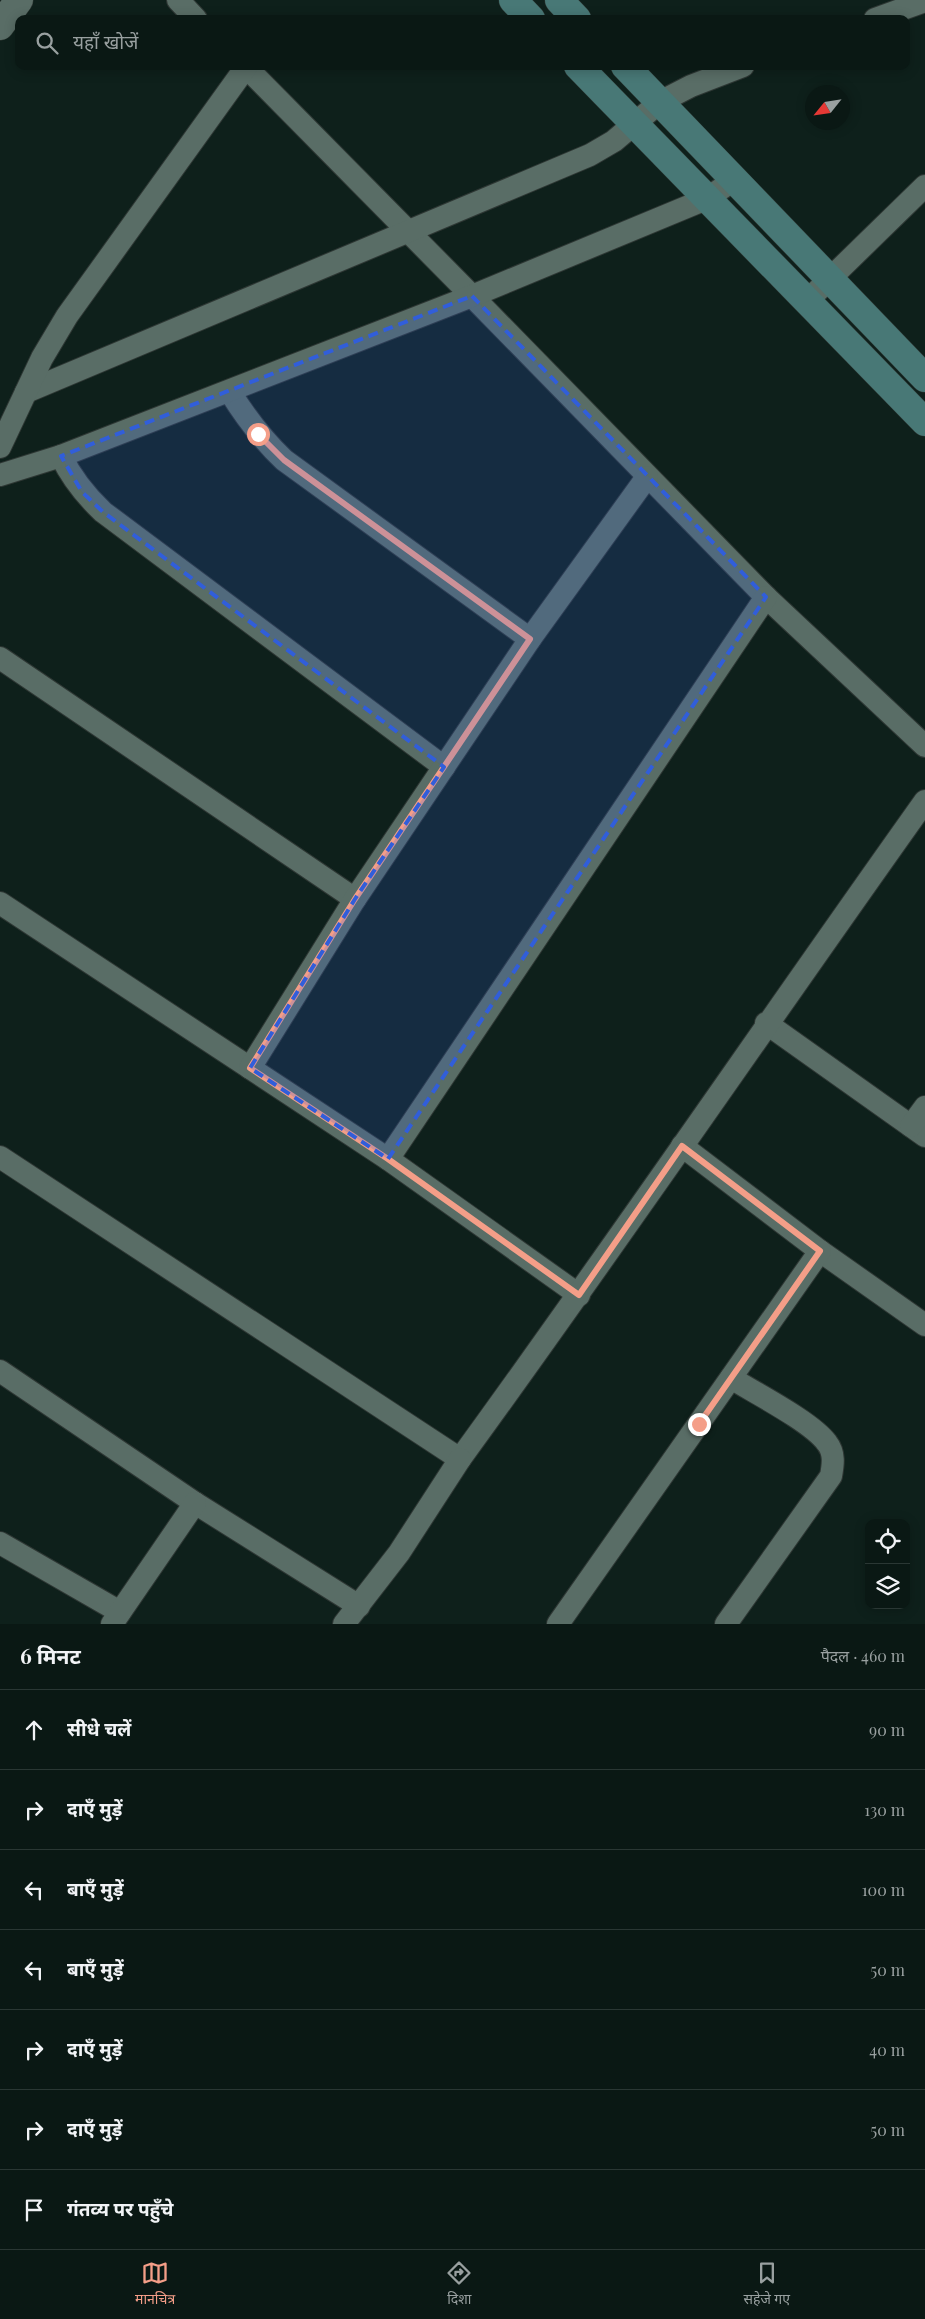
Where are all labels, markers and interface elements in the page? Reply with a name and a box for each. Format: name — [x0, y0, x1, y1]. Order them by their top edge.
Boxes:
search box — [15, 15, 910, 70]
text: यहाँ खोजें — [73, 28, 138, 54]
icon: search — [33, 29, 61, 57]
north arrow — [805, 85, 850, 130]
route start — [247, 423, 270, 446]
route end — [688, 1413, 711, 1436]
map controls — [865, 1519, 910, 1609]
button: locate — [865, 1519, 910, 1564]
button: layers — [865, 1564, 910, 1609]
text: 6 मिनट — [20, 1641, 81, 1669]
text: पैदल · 460 m — [821, 1645, 905, 1666]
text: सीधे चलें — [67, 1715, 131, 1741]
icon: ahead — [20, 1716, 48, 1744]
text: 90 m — [869, 1719, 905, 1740]
text: दाएँ मुड़ें — [67, 1795, 122, 1821]
icon: right — [20, 1796, 48, 1824]
text: 130 m — [864, 1799, 905, 1820]
text: बाएँ मुड़ें — [67, 1875, 124, 1901]
icon: left — [20, 1876, 48, 1904]
text: 100 m — [862, 1879, 905, 1900]
text: बाएँ मुड़ें — [67, 1955, 124, 1981]
icon: left — [20, 1956, 48, 1984]
text: 50 m — [871, 1959, 905, 1980]
text: दाएँ मुड़ें — [67, 2035, 122, 2061]
icon: right — [20, 2036, 48, 2064]
text: 40 m — [869, 2039, 905, 2060]
text: दाएँ मुड़ें — [67, 2115, 122, 2141]
icon: right — [20, 2116, 48, 2144]
text: 50 m — [871, 2119, 905, 2140]
text: गंतव्य पर पहुँचे — [67, 2195, 174, 2221]
icon: arrive — [20, 2196, 48, 2224]
tab: मानचित्र — [135, 2259, 175, 2310]
tab: दिशा — [445, 2259, 473, 2310]
tab: सहेजे गए — [743, 2259, 790, 2310]

